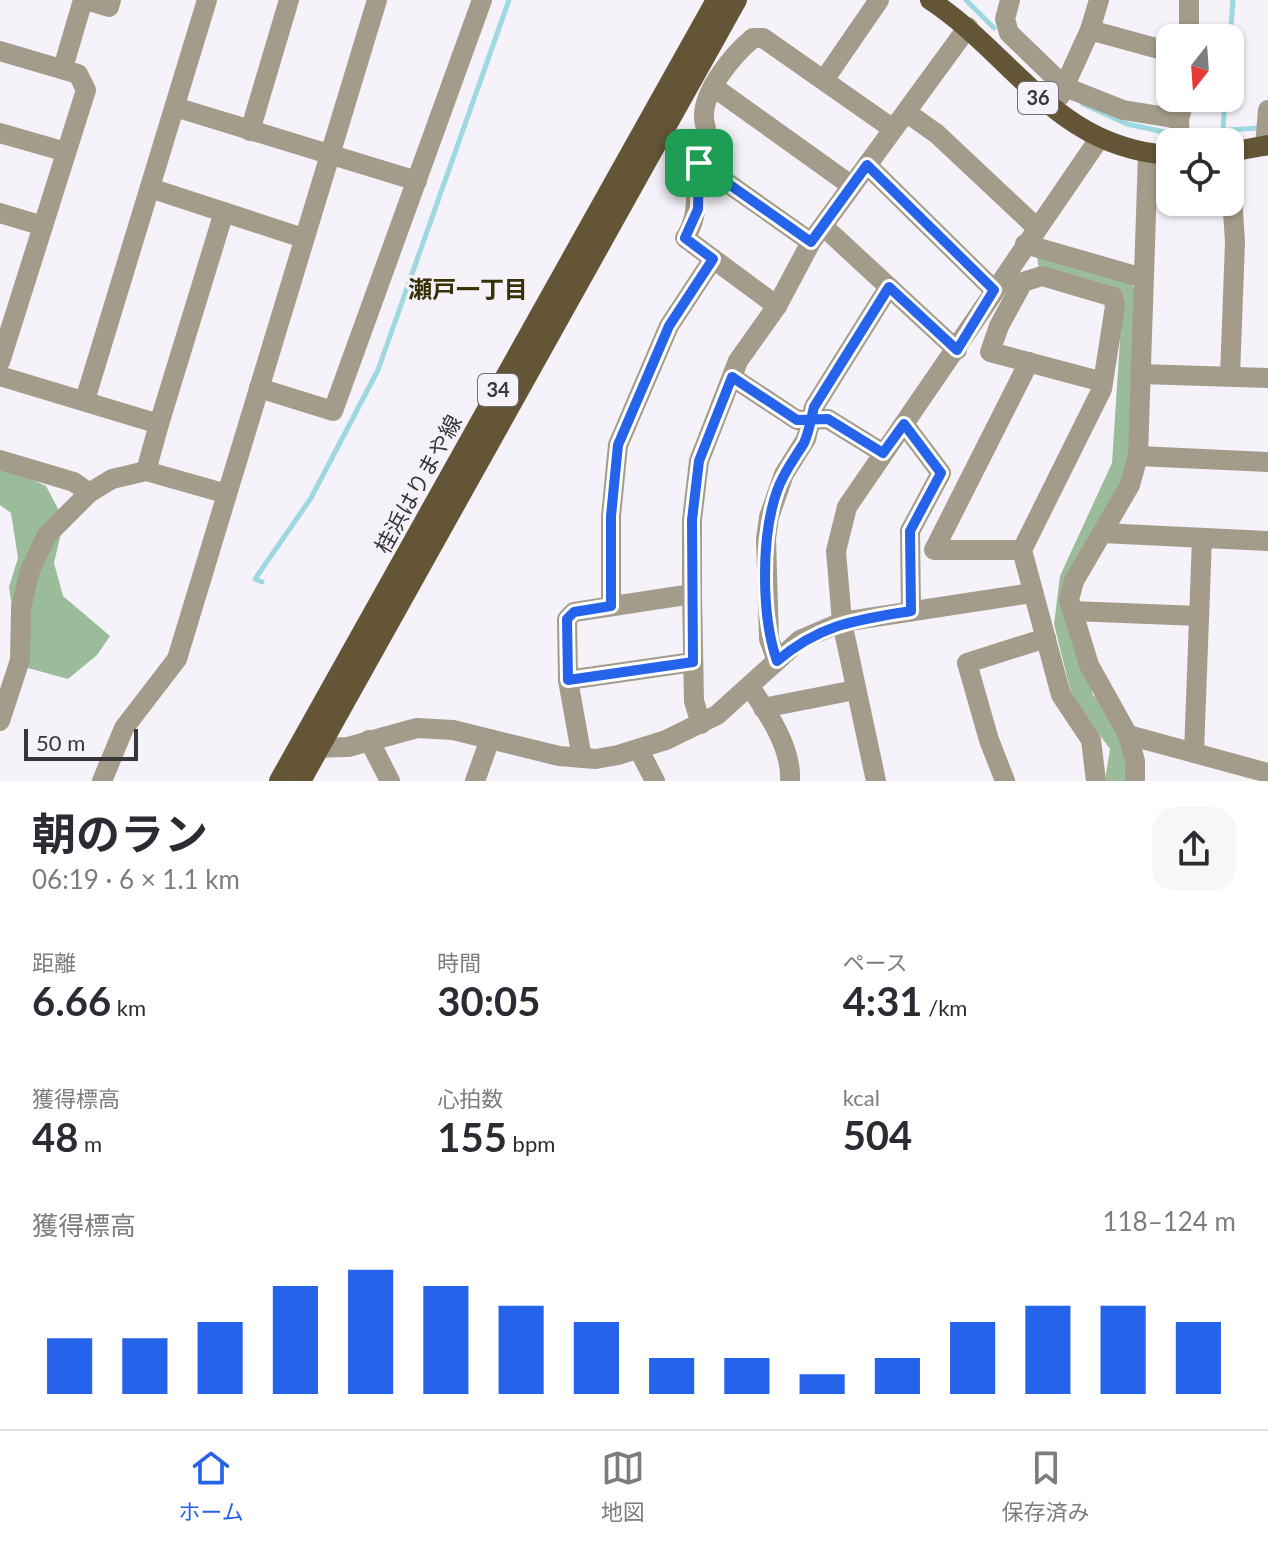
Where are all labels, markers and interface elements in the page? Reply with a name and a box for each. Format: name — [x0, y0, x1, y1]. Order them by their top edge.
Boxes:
north arrow — [1156, 24, 1244, 112]
map controls — [1156, 24, 1244, 216]
road number: 36 — [1018, 82, 1058, 114]
button: locate — [1156, 128, 1244, 216]
pin — [665, 129, 733, 197]
icon: arrive — [677, 141, 721, 185]
district label: 瀬戸一丁目 — [408, 274, 528, 303]
road number: 34 — [478, 374, 518, 406]
street label: 桂浜はりまや線 — [368, 410, 467, 558]
scale bar — [24, 725, 138, 761]
text: 50 m — [36, 729, 85, 756]
text: 朝のラン — [32, 807, 208, 859]
button: share — [1152, 807, 1236, 891]
text: 06:19 · 6 × 1.1 km — [32, 863, 240, 895]
text: 距離 — [32, 949, 76, 976]
text: 時間 — [437, 949, 481, 976]
text: ペース — [843, 949, 908, 976]
text: 6.66 — [32, 977, 111, 1025]
text: 30:05 — [437, 977, 540, 1025]
text: 4:31 — [843, 977, 923, 1025]
text: km — [111, 994, 146, 1021]
text: /km — [923, 994, 967, 1021]
text: kcal — [843, 1084, 880, 1111]
text: 獲得標高 — [32, 1085, 120, 1112]
text: 心拍数 — [437, 1085, 503, 1112]
text: 504 — [843, 1111, 912, 1159]
text: 48 — [32, 1113, 78, 1161]
text: 155 — [437, 1113, 507, 1161]
text: m — [78, 1130, 102, 1157]
text: bpm — [507, 1130, 555, 1157]
text: 118–124 m — [1102, 1205, 1236, 1237]
text: 獲得標高 — [32, 1209, 136, 1241]
tab: ホーム — [178, 1446, 244, 1526]
tab: 地図 — [601, 1446, 645, 1526]
tab: 保存済み — [1002, 1446, 1090, 1526]

